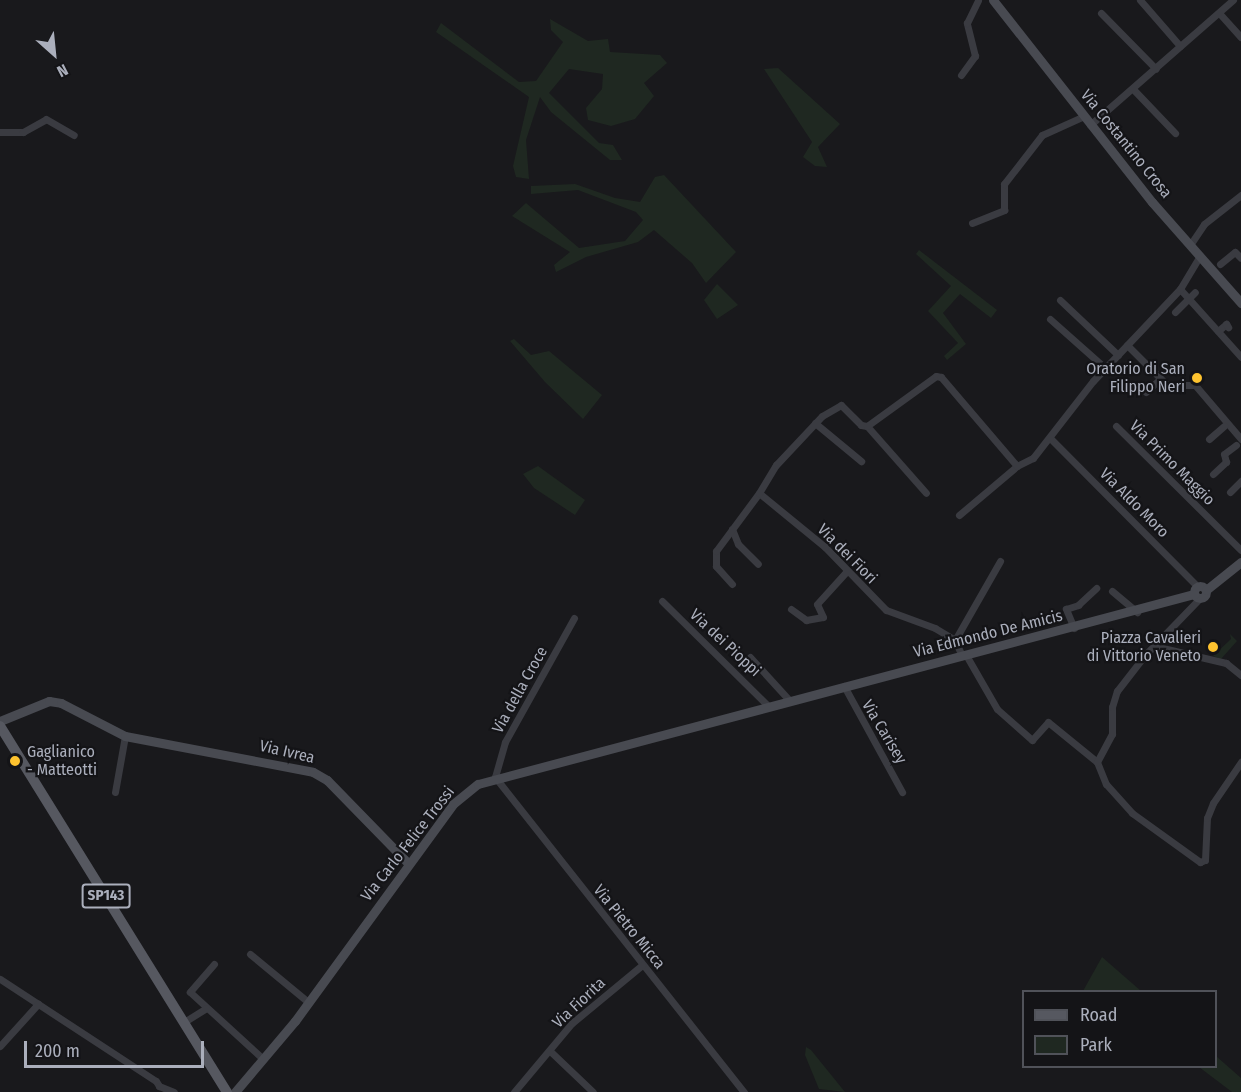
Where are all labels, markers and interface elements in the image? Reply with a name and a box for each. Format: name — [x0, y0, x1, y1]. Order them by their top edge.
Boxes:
north arrow — [24, 24, 84, 84]
text: N — [54, 60, 71, 81]
street label: Via Costantino Crosa — [1076, 86, 1176, 202]
place label: Oratorio di San Filippo Neri — [1086, 359, 1185, 397]
marker: Oratorio di San Filippo Neri — [1190, 371, 1204, 385]
street label: Via Primo Maggio — [1125, 416, 1219, 510]
street label: Via Aldo Moro — [1095, 464, 1173, 542]
street label: Via dei Fiori — [813, 520, 881, 588]
street label: Via dei Pioppi — [686, 605, 764, 681]
street label: Via Edmondo De Amicis — [912, 606, 1064, 662]
place label: Piazza Cavalieri di Vittorio Veneto — [1087, 628, 1201, 666]
marker: Piazza Cavalieri di Vittorio Veneto — [1206, 640, 1220, 654]
street label: Via della Croce — [488, 643, 552, 737]
street label: Via Carisey — [857, 697, 911, 767]
street label: Via Ivrea — [258, 736, 316, 768]
place label: Gaglianico - Matteotti — [27, 742, 97, 780]
marker: Gaglianico - Matteotti — [8, 754, 22, 768]
street label: Via Carlo Felice Trossi — [357, 783, 459, 905]
street label: Via Pietro Micca — [589, 881, 669, 973]
road number: SP143 — [80, 884, 132, 908]
street label: Via Fiorita — [549, 974, 609, 1032]
legend — [1022, 990, 1217, 1068]
text: Road — [1080, 1004, 1117, 1026]
scale bar — [27, 1029, 207, 1067]
text: Park — [1080, 1034, 1112, 1056]
text: 200 m — [35, 1040, 80, 1062]

